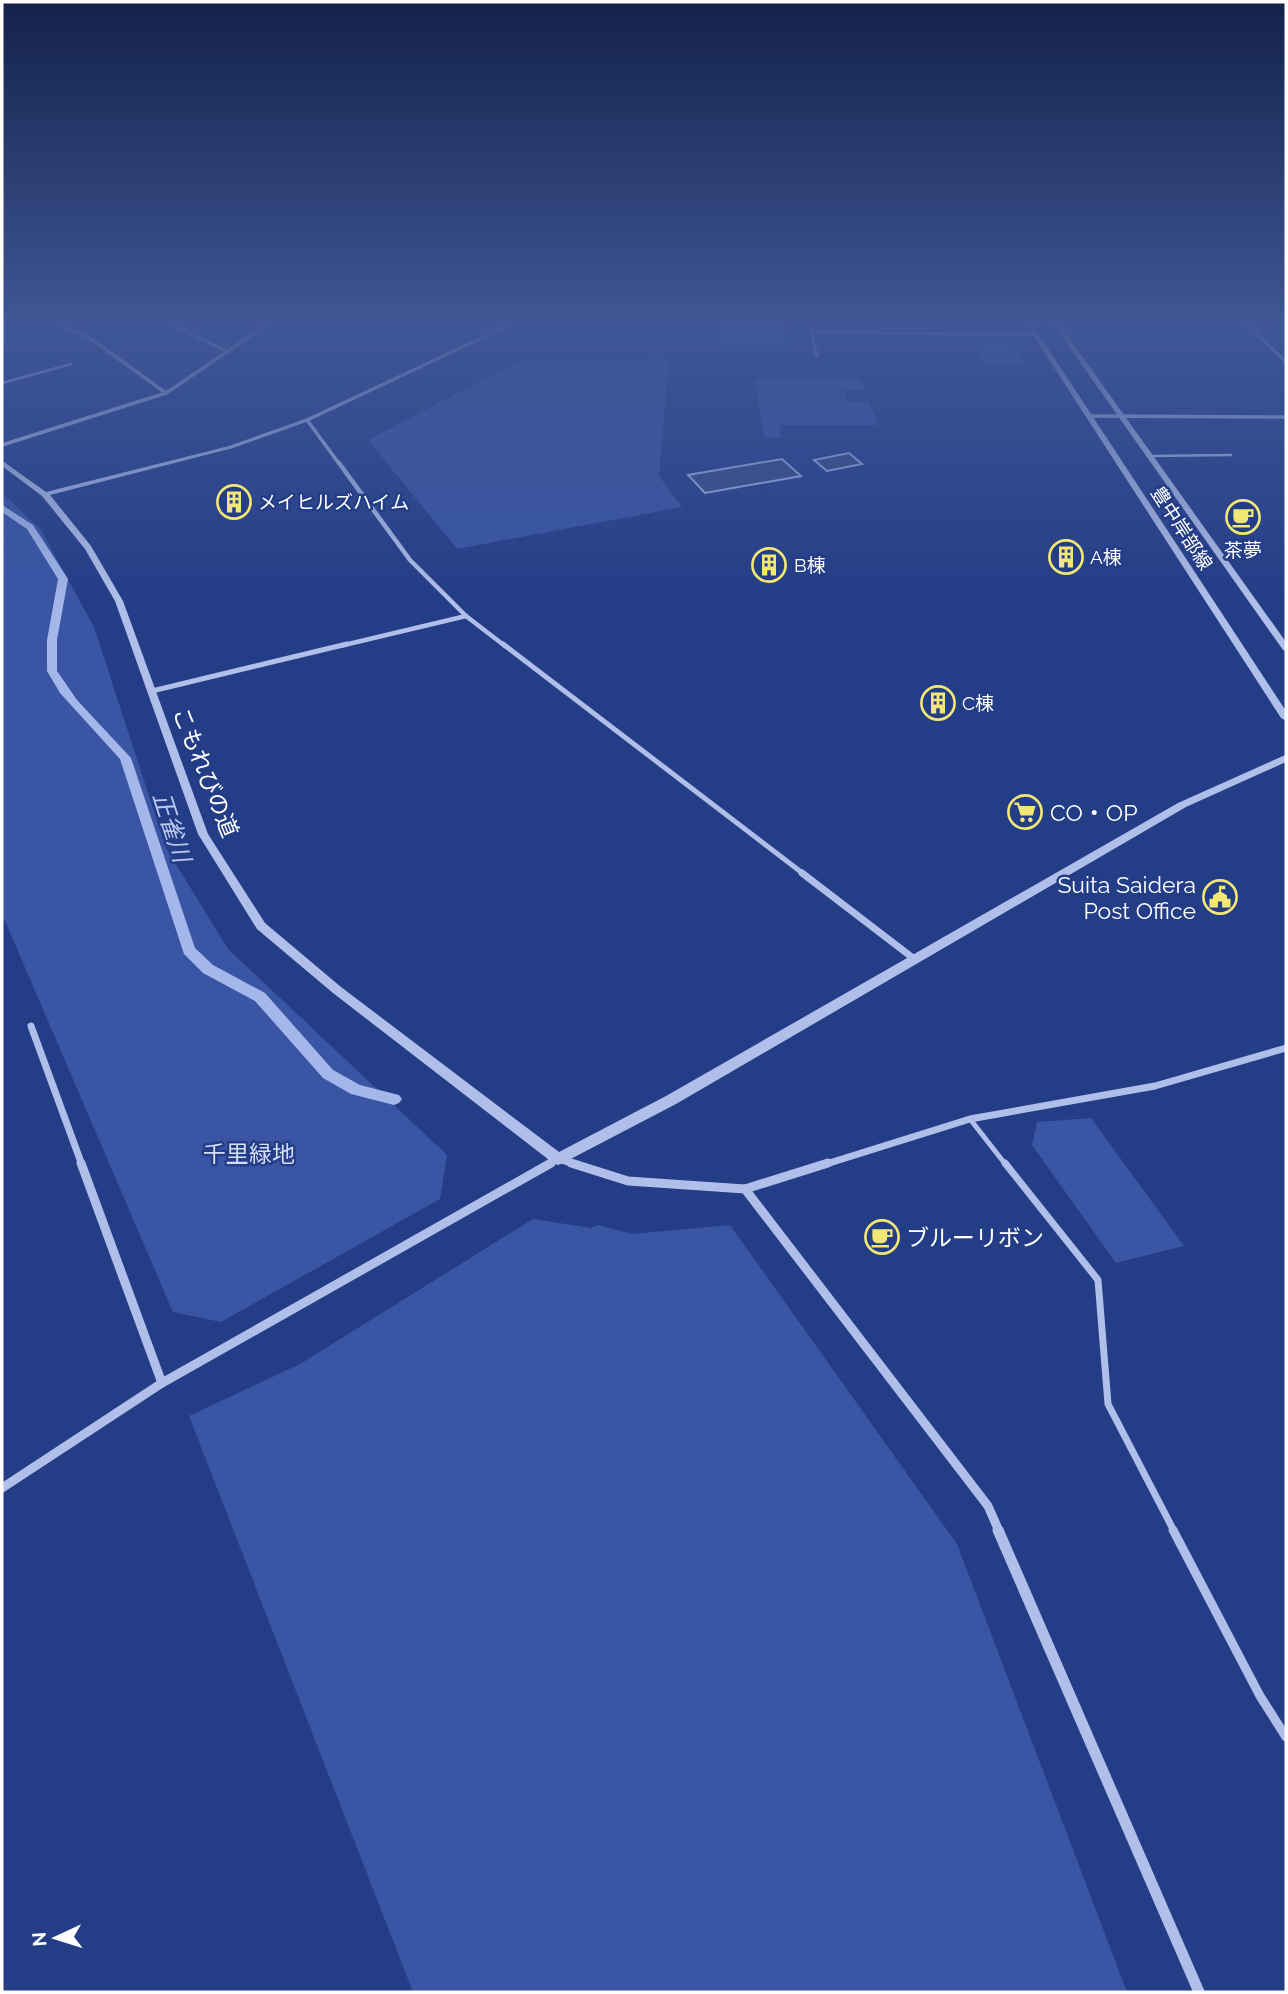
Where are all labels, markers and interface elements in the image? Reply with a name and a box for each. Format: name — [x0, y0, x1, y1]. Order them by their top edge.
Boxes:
street label: 豊中岸部線 — [1147, 482, 1217, 574]
building icon: メイヒルズハイム — [215, 483, 253, 521]
place label: メイヒルズハイム — [258, 491, 409, 513]
cafe icon: 茶夢 — [1224, 498, 1262, 536]
building icon: A棟 — [1047, 538, 1085, 576]
place label: 茶夢 — [1224, 539, 1262, 561]
building icon: B棟 — [750, 546, 788, 584]
place label: A棟 — [1090, 546, 1122, 568]
place label: B棟 — [794, 554, 826, 576]
building icon: C棟 — [919, 684, 957, 722]
place label: C棟 — [962, 692, 994, 714]
street label: こもれびの道 — [168, 703, 244, 841]
water label: 正雀川 — [147, 788, 198, 869]
supermarket icon: CO・OP — [1006, 793, 1044, 831]
place label: CO・OP — [1050, 799, 1137, 826]
place label: Suita Saidera Post Office — [1057, 871, 1196, 924]
public building icon: Suita Saidera Post Office — [1201, 878, 1239, 916]
park label: 千里緑地 — [203, 1140, 295, 1167]
cafe icon: ブルーリボン — [863, 1218, 901, 1256]
place label: ブルーリボン — [906, 1224, 1044, 1251]
north arrow — [21, 1903, 91, 1973]
text: N — [28, 1931, 51, 1947]

